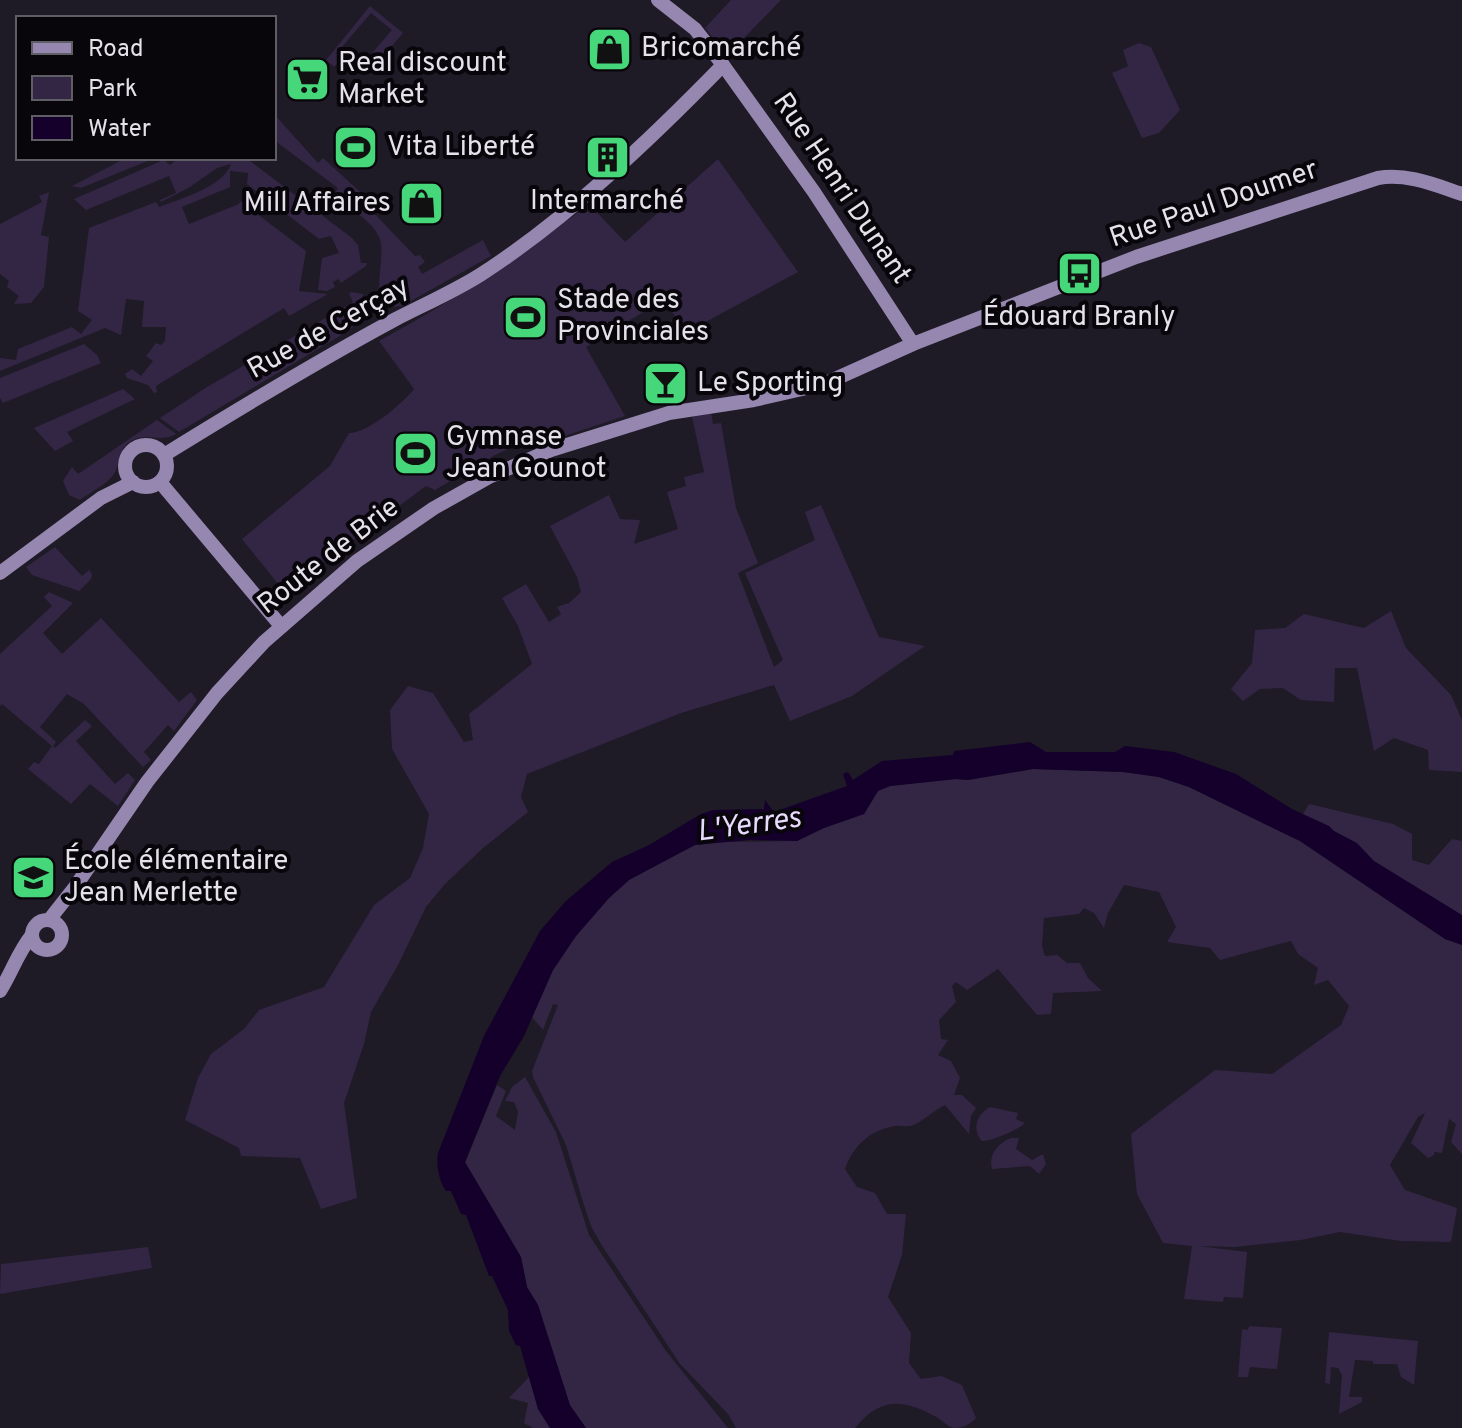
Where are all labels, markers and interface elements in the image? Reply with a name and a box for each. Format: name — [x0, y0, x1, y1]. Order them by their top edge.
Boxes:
legend — [16, 16, 276, 160]
shop icon: Bricomarché — [586, 25, 634, 73]
place label: Bricomarché — [641, 31, 801, 67]
text: Road — [88, 35, 144, 65]
place label: Real discount Market — [338, 46, 507, 114]
supermarket icon: Real discount Market — [283, 56, 331, 104]
text: Park — [88, 75, 138, 105]
street label: Rue Henri Dunant — [764, 86, 918, 292]
text: Water — [88, 115, 151, 145]
sports icon: Vita Liberté — [332, 124, 380, 172]
place label: Vita Liberté — [387, 130, 535, 166]
building icon: Intermarché — [583, 134, 631, 182]
street label: Rue Paul Doumer — [1105, 153, 1323, 257]
shop icon: Mill Affaires — [398, 180, 446, 228]
place label: Intermarché — [530, 184, 684, 220]
place label: Mill Affaires — [243, 186, 391, 222]
bus stop icon: Édouard Branly — [1055, 249, 1103, 297]
street label: Rue de Cerçay — [242, 270, 416, 388]
place label: Stade des Provinciales — [557, 283, 709, 351]
sports icon: Stade des Provinciales — [502, 293, 550, 341]
place label: Édouard Branly — [983, 298, 1175, 336]
bar icon: Le Sporting — [642, 360, 690, 408]
place label: Le Sporting — [697, 366, 843, 402]
place label: Gymnase Jean Gounot — [446, 420, 607, 488]
sports icon: Gymnase Jean Gounot — [391, 430, 439, 478]
street label: Route de Brie — [251, 490, 407, 624]
water label: L'Yerres — [695, 800, 804, 852]
place label: École élémentaire Jean Merlette — [64, 842, 288, 912]
school or university icon: École élémentaire Jean Merlette — [9, 854, 57, 902]

